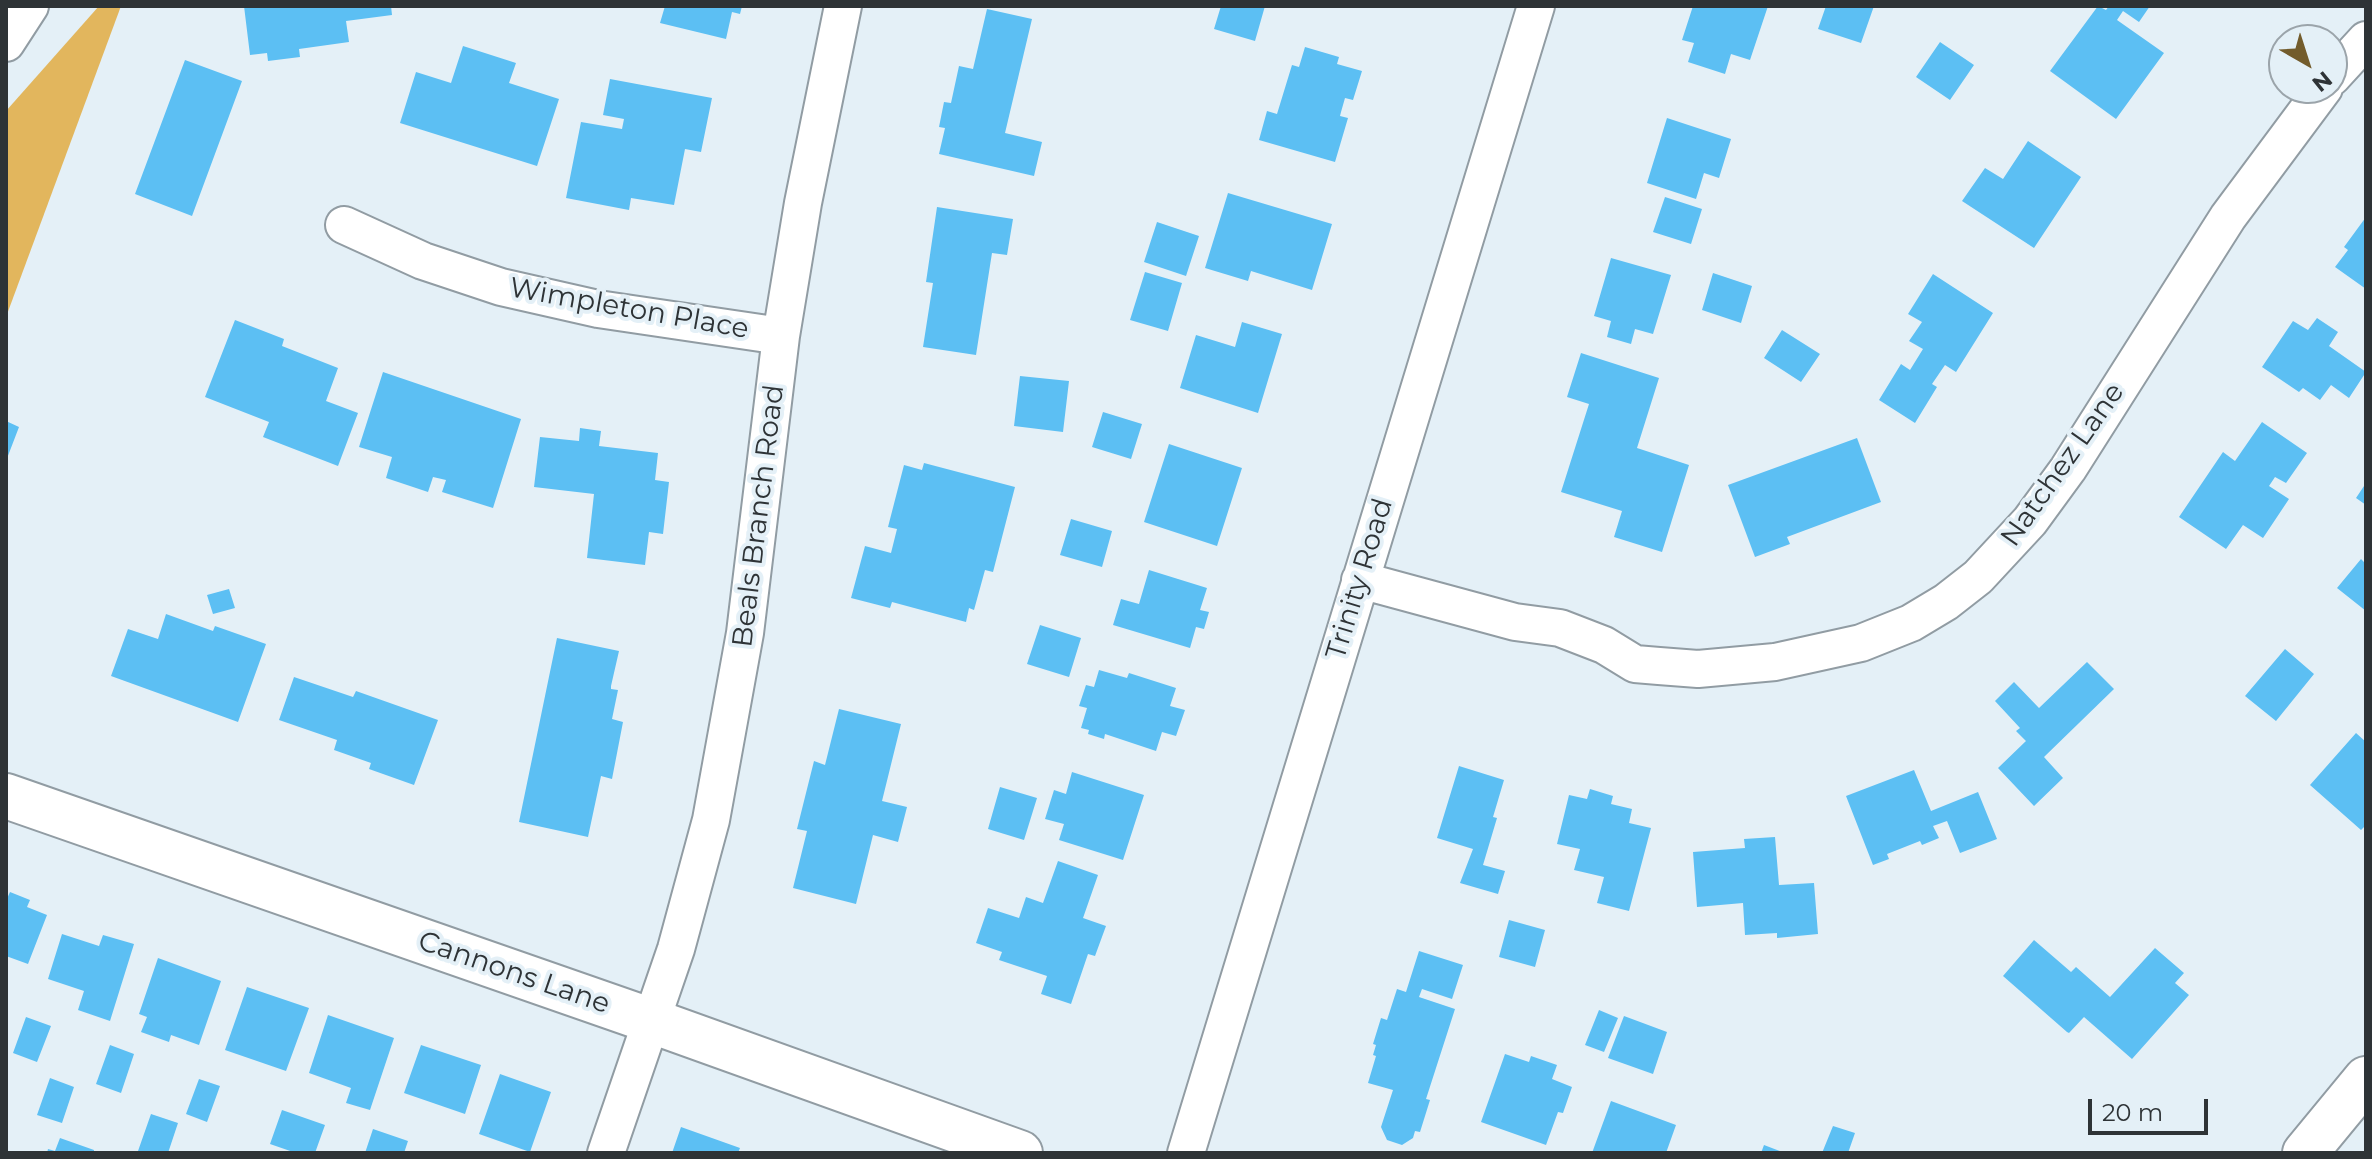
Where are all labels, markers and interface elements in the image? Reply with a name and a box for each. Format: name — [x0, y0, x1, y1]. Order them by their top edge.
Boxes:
north arrow — [2268, 24, 2348, 104]
text: N — [2307, 65, 2338, 98]
street label: Wimpleton Place — [507, 271, 751, 347]
street label: Natchez Lane — [1994, 377, 2132, 553]
street label: Beals Branch Road — [726, 383, 792, 649]
street label: Trinity Road — [1320, 494, 1400, 664]
street label: Cannons Lane — [414, 925, 614, 1021]
scale bar — [2092, 1083, 2212, 1133]
text: 20 m — [2102, 1098, 2163, 1127]

